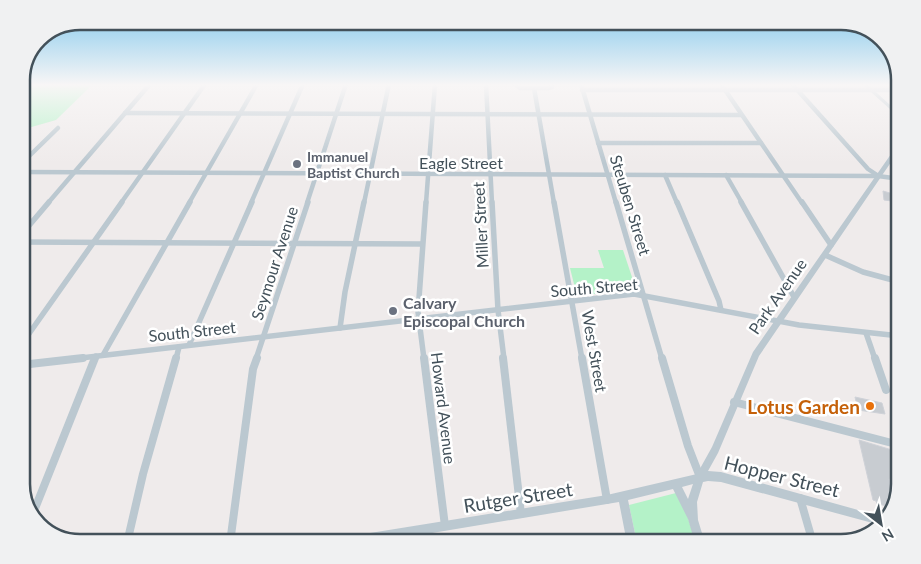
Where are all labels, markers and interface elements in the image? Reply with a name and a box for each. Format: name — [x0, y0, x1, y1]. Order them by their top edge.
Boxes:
place label: Immanuel Baptist Church — [307, 148, 400, 181]
street label: Eagle Street — [419, 153, 503, 172]
street label: Steuben Street — [607, 153, 655, 258]
marker: Immanuel Baptist Church — [291, 158, 303, 170]
street label: Miller Street — [468, 181, 492, 269]
street label: Seymour Avenue — [247, 204, 301, 322]
street label: Park Avenue — [744, 255, 810, 337]
street label: South Street — [550, 274, 639, 300]
place label: Calvary Episcopal Church — [403, 293, 525, 330]
marker: Calvary Episcopal Church — [387, 305, 399, 317]
street label: West Street — [578, 308, 612, 394]
street label: South Street — [147, 317, 237, 345]
street label: Howard Avenue — [428, 351, 460, 465]
place label: Lotus Garden — [747, 395, 860, 418]
marker: Lotus Garden — [864, 400, 876, 412]
street label: Hopper Street — [722, 451, 842, 501]
street label: Rutger Street — [462, 477, 574, 517]
north arrow — [856, 499, 906, 549]
text: N — [879, 526, 897, 546]

